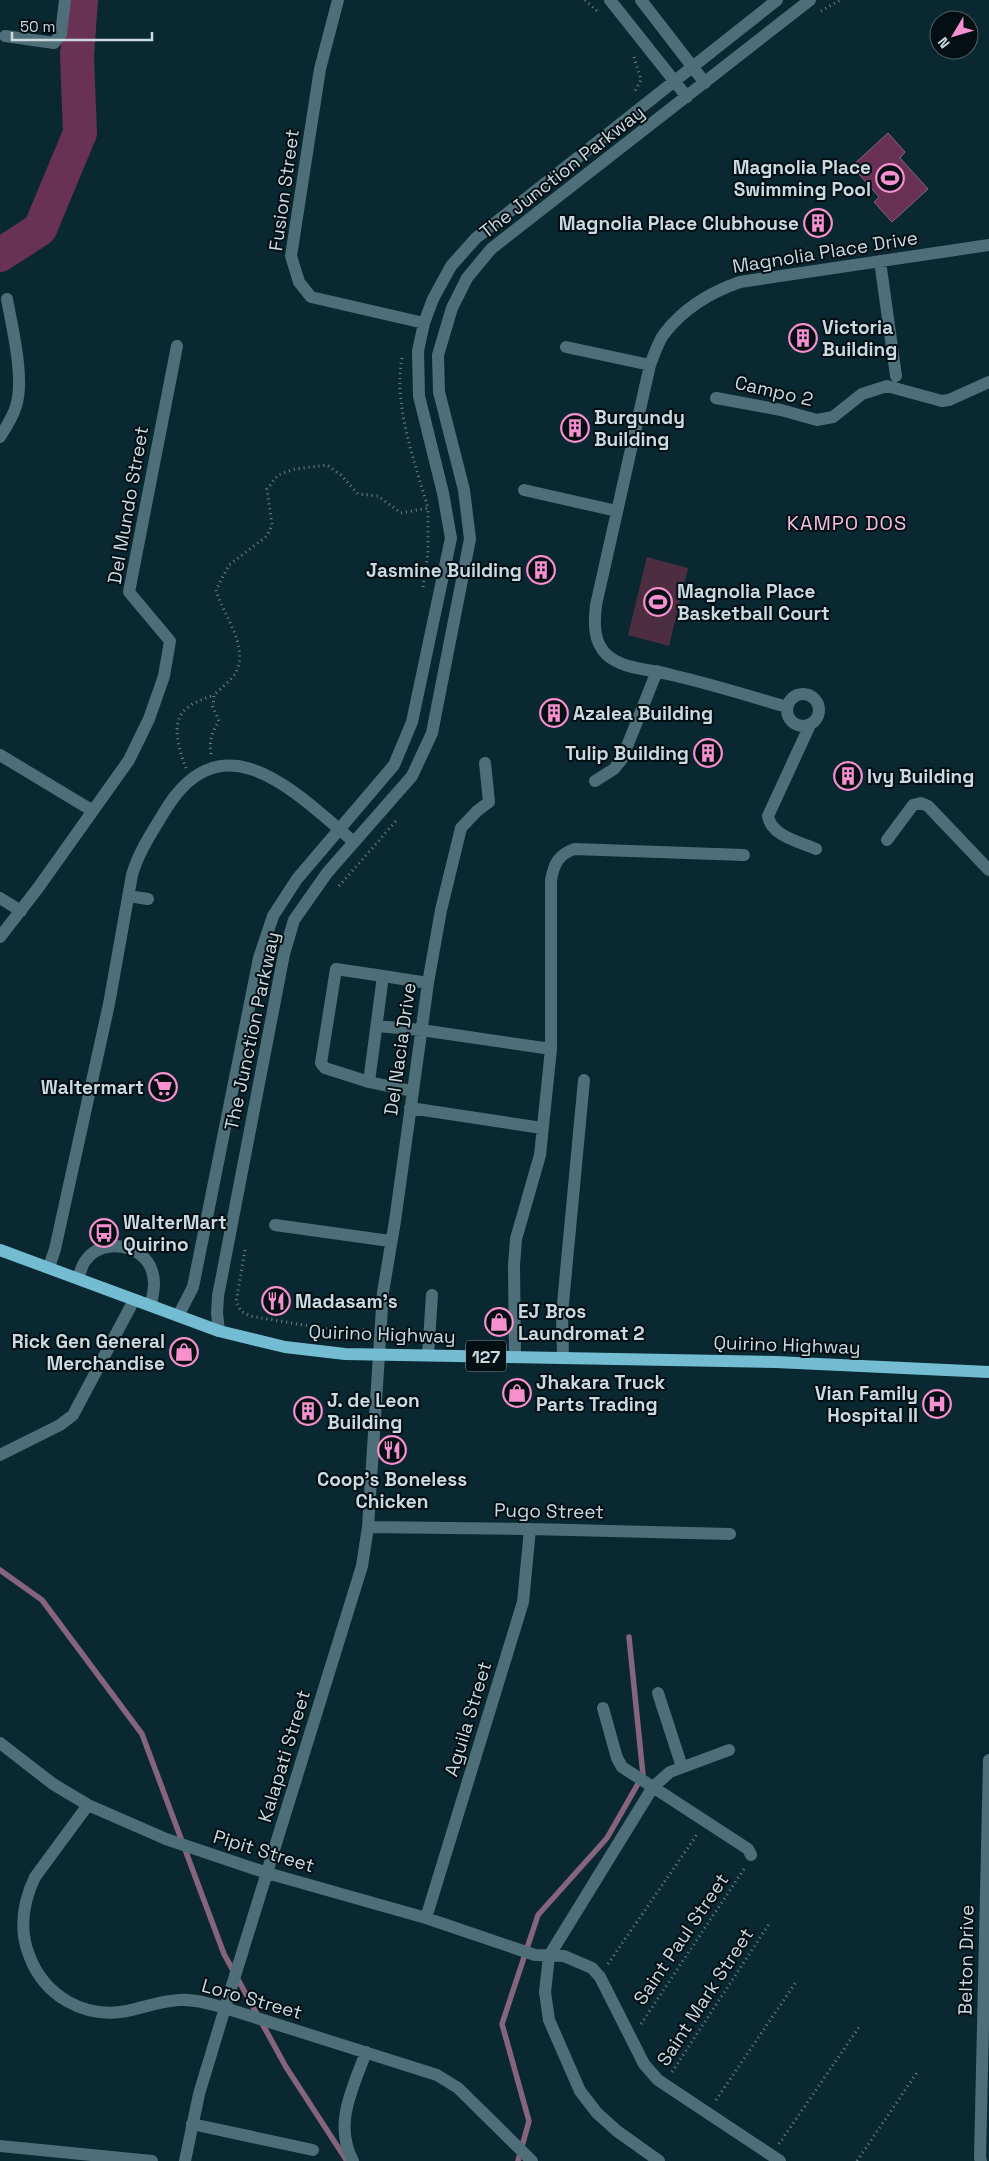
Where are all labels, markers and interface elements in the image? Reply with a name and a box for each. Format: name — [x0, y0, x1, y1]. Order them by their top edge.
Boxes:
scale bar — [12, 10, 152, 42]
north arrow — [929, 10, 979, 60]
text: 50 m — [20, 17, 55, 36]
text: N — [934, 34, 954, 52]
street label: The Junction Parkway — [474, 100, 650, 244]
street label: Fusion Street — [263, 127, 305, 253]
place label: Magnolia Place Swimming Pool — [733, 155, 871, 202]
sports icon: Magnolia Place Swimming Pool — [875, 163, 905, 193]
building icon: Magnolia Place Clubhouse — [803, 208, 833, 238]
place label: Magnolia Place Clubhouse — [559, 211, 799, 236]
street label: Magnolia Place Drive — [730, 225, 920, 279]
place label: Victoria Building — [822, 315, 897, 362]
building icon: Victoria Building — [788, 323, 818, 353]
street label: Campo 2 — [732, 370, 816, 412]
place label: Burgundy Building — [594, 405, 685, 452]
building icon: Burgundy Building — [560, 413, 590, 443]
street label: Del Mundo Street — [102, 424, 154, 586]
district label: KAMPO DOS — [787, 510, 907, 536]
building icon: Jasmine Building — [526, 555, 556, 585]
place label: Jasmine Building — [366, 558, 522, 583]
place label: Magnolia Place Basketball Court — [677, 579, 830, 626]
sports icon: Magnolia Place Basketball Court — [643, 587, 673, 617]
building icon: Azalea Building — [539, 698, 569, 728]
place label: Azalea Building — [573, 701, 713, 726]
building icon: Tulip Building — [693, 738, 723, 768]
place label: Tulip Building — [565, 741, 689, 766]
building icon: Ivy Building — [833, 761, 863, 791]
place label: Ivy Building — [867, 764, 974, 789]
street label: The Junction Parkway — [219, 929, 285, 1133]
street label: Del Nacia Drive — [378, 981, 422, 1117]
supermarket icon: Waltermart — [148, 1072, 178, 1102]
place label: Waltermart — [41, 1075, 144, 1100]
place label: WalterMart Quirino — [123, 1210, 227, 1257]
bus stop icon: WalterMart Quirino — [89, 1218, 119, 1248]
restaurant icon: Madasam's — [261, 1286, 291, 1316]
place label: Madasam's — [295, 1289, 398, 1314]
place label: EJ Bros Laundromat 2 — [518, 1299, 645, 1346]
shop icon: EJ Bros Laundromat 2 — [484, 1307, 514, 1337]
street label: Quirino Highway — [308, 1319, 456, 1349]
place label: Rick Gen General Merchandise — [12, 1329, 165, 1376]
street label: Quirino Highway — [713, 1330, 861, 1360]
shop icon: Rick Gen General Merchandise — [169, 1337, 199, 1367]
road number: 127 — [466, 1340, 506, 1372]
place label: Jhakara Truck Parts Trading — [536, 1370, 666, 1417]
shop icon: Jhakara Truck Parts Trading — [502, 1378, 532, 1408]
place label: Vian Family Hospital II — [815, 1381, 918, 1428]
place label: J. de Leon Building — [327, 1388, 420, 1435]
hospital icon: Vian Family Hospital II — [922, 1389, 952, 1419]
building icon: J. de Leon Building — [293, 1396, 323, 1426]
restaurant icon: Coop's Boneless Chicken — [377, 1435, 407, 1465]
place label: Coop's Boneless Chicken — [317, 1467, 467, 1514]
street label: Pugo Street — [494, 1498, 604, 1524]
street label: Aguila Street — [439, 1658, 497, 1780]
street label: Kalapati Street — [252, 1687, 316, 1825]
street label: Pipit Street — [210, 1824, 318, 1878]
street label: Saint Paul Street — [628, 1868, 734, 2010]
street label: Belton Drive — [953, 1904, 979, 2016]
street label: Saint Mark Street — [651, 1923, 759, 2071]
street label: Loro Street — [199, 1973, 305, 2025]

